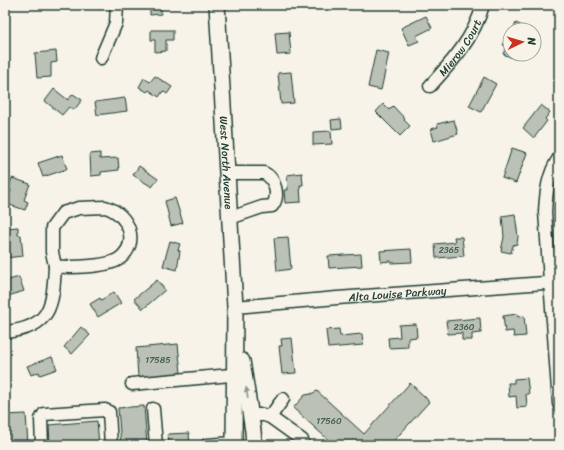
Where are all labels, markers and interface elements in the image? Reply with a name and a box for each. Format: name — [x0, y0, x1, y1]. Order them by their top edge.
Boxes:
street label: Mierow Court — [434, 16, 487, 80]
north arrow — [502, 22, 542, 62]
text: N — [522, 36, 541, 46]
street label: West North Avenue — [214, 116, 239, 211]
house number: 2365 — [439, 242, 460, 258]
street label: Alta Louise Parkway — [347, 281, 447, 307]
house number: 2360 — [454, 319, 475, 335]
house number: 17585 — [145, 352, 171, 368]
one-way arrow — [244, 386, 250, 399]
house number: 17560 — [316, 413, 342, 429]

